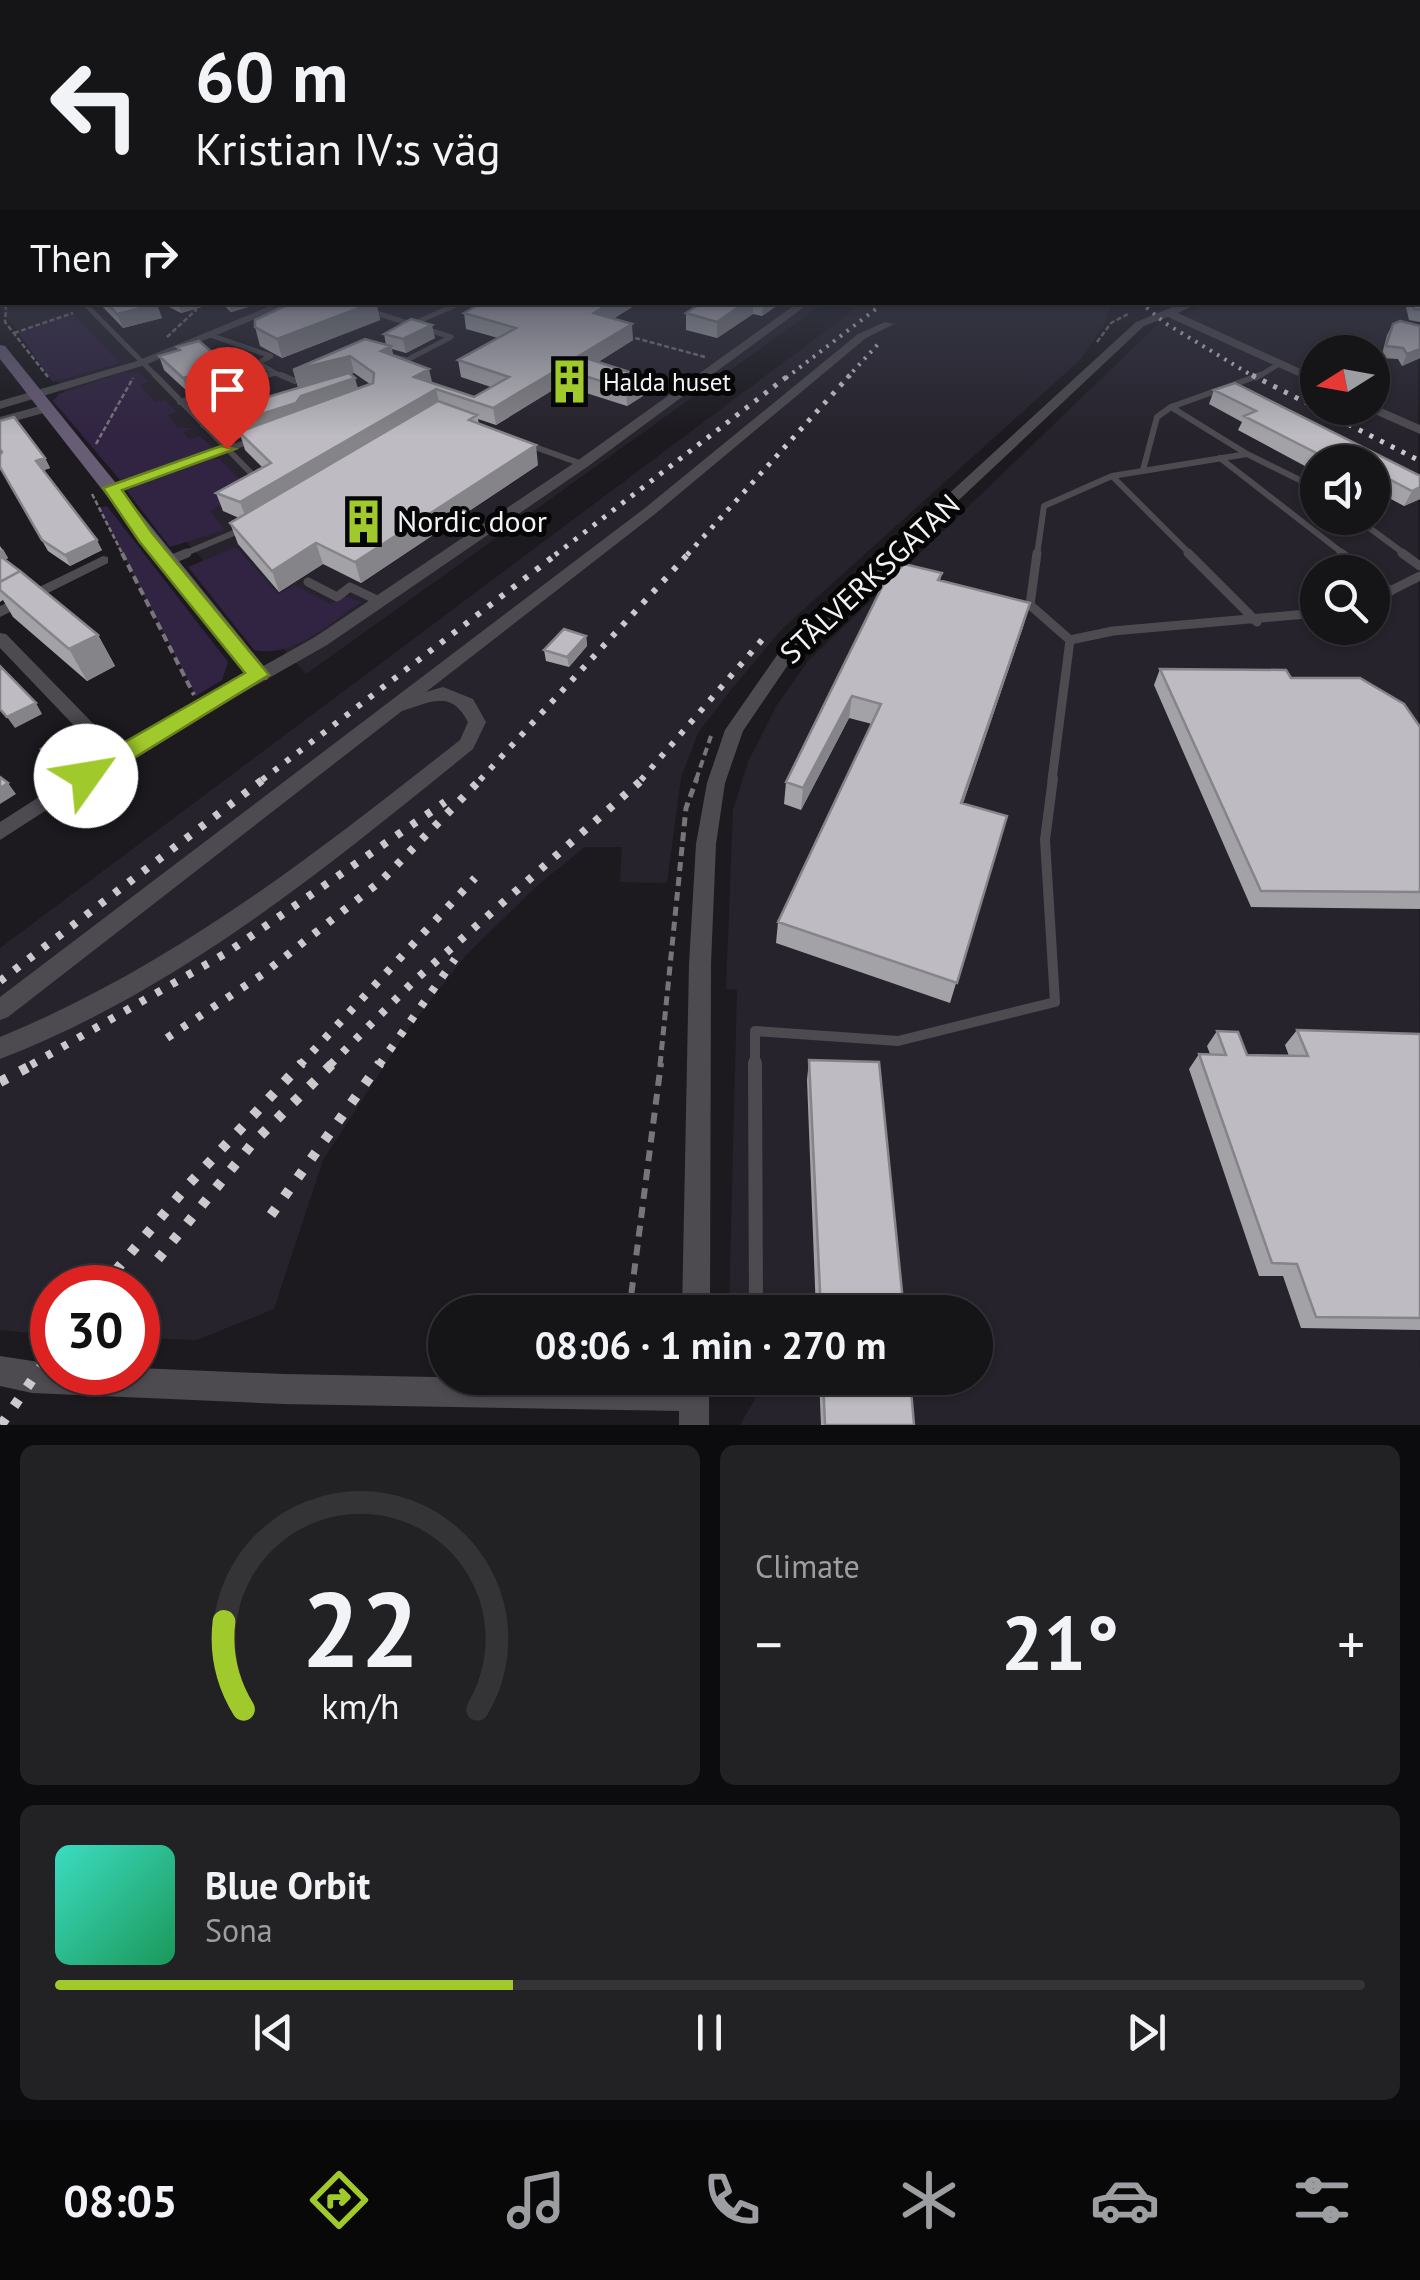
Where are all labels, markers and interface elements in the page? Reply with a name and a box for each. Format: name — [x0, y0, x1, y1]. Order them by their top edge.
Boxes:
text: 60 m — [195, 31, 348, 121]
icon: left — [30, 40, 160, 170]
text: Kristian IV:s väg — [195, 119, 501, 177]
icon: right — [132, 230, 187, 285]
text: Then — [30, 233, 112, 282]
north arrow — [1300, 335, 1390, 425]
map controls — [1300, 335, 1390, 645]
pin — [185, 347, 270, 450]
building icon: Halda huset — [546, 358, 594, 406]
icon: arrive — [200, 362, 255, 417]
place label: Halda huset — [603, 366, 731, 398]
button: sound — [1300, 445, 1390, 535]
street label: STÅLVERKSGATAN — [771, 485, 967, 671]
building icon: Nordic door — [340, 498, 388, 546]
place label: Nordic door — [397, 501, 547, 540]
button: search — [1300, 555, 1390, 645]
position arrow — [34, 724, 138, 828]
speed limit sign: 30 — [30, 1265, 160, 1395]
text: 08:06 · 1 min · 270 m — [535, 1320, 886, 1369]
text: Climate — [755, 1545, 860, 1587]
text: 22 — [301, 1561, 419, 1696]
text: 21° — [1001, 1594, 1119, 1691]
text: − — [755, 1608, 783, 1679]
text: + — [1337, 1608, 1365, 1679]
text: km/h — [321, 1683, 399, 1729]
text: Blue Orbit — [205, 1860, 370, 1909]
text: Sona — [205, 1909, 273, 1951]
icon: previous — [246, 2005, 301, 2060]
icon: pause — [682, 2005, 737, 2060]
icon: next — [1119, 2005, 1174, 2060]
icon: directions — [304, 2165, 374, 2235]
icon: music — [501, 2165, 571, 2235]
icon: phone — [697, 2165, 767, 2235]
icon: climate — [894, 2165, 964, 2235]
icon: car — [1090, 2165, 1160, 2235]
icon: filters — [1287, 2165, 1357, 2235]
text: 08:05 — [63, 2171, 177, 2229]

